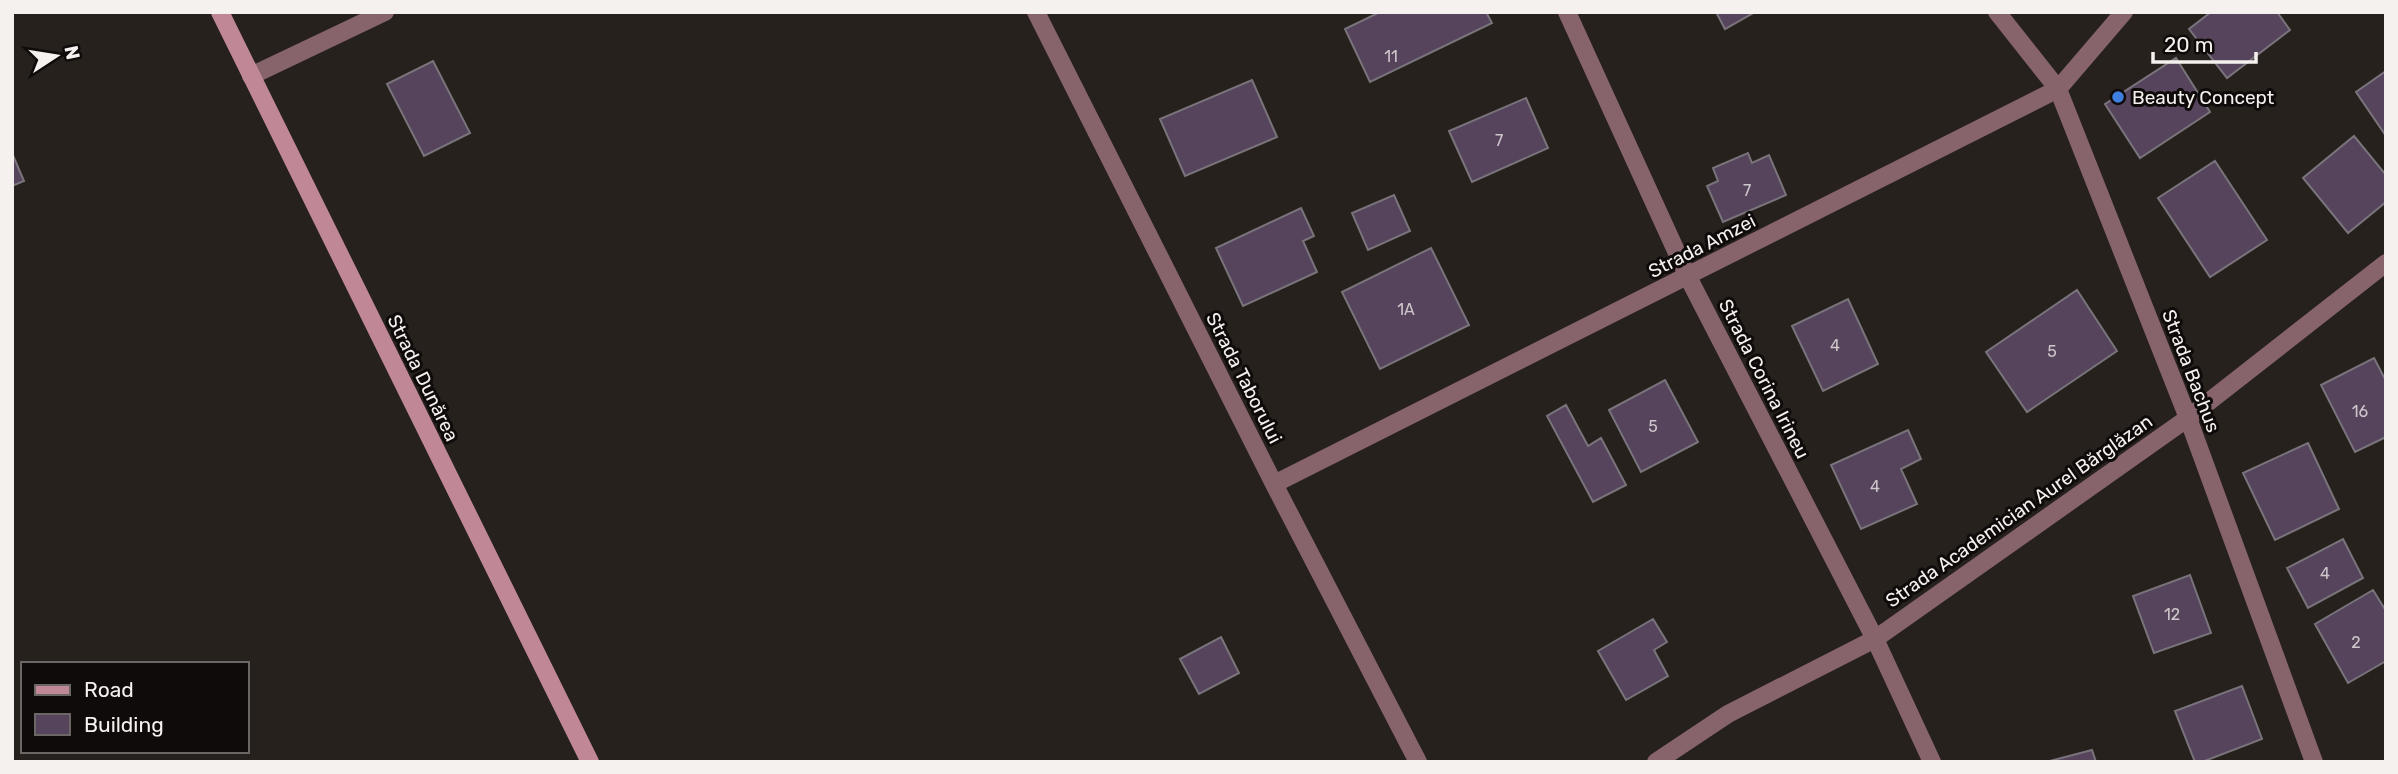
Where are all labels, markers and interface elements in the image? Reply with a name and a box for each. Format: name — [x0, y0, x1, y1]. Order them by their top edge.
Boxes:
north arrow — [21, 21, 91, 91]
scale bar — [2153, 21, 2256, 65]
text: 20 m — [2164, 32, 2213, 57]
text: N — [59, 43, 85, 62]
house number: 11 — [1384, 47, 1398, 66]
place label: Beauty Concept — [2132, 86, 2275, 109]
marker: Beauty Concept — [2110, 89, 2126, 105]
house number: 7 — [1495, 131, 1503, 150]
house number: 7 — [1743, 181, 1751, 200]
street label: Strada Amzei — [1645, 209, 1759, 283]
street label: Strada Corina Irineu — [1714, 295, 1814, 463]
house number: 1A — [1397, 300, 1415, 319]
street label: Strada Bachus — [2157, 306, 2225, 436]
street label: Strada Taborului — [1201, 309, 1287, 447]
street label: Strada Dunărea — [382, 311, 464, 445]
house number: 4 — [1830, 336, 1840, 355]
house number: 5 — [2047, 342, 2057, 361]
house number: 16 — [2352, 402, 2369, 421]
street label: Strada Academician Aurel Bărglăzan — [1881, 410, 2157, 612]
house number: 5 — [1648, 417, 1658, 436]
house number: 4 — [1870, 477, 1880, 496]
house number: 4 — [2320, 564, 2330, 583]
house number: 12 — [2164, 605, 2180, 624]
house number: 2 — [2351, 633, 2361, 652]
legend — [21, 662, 248, 753]
text: Road — [84, 677, 134, 702]
text: Building — [84, 712, 164, 737]

